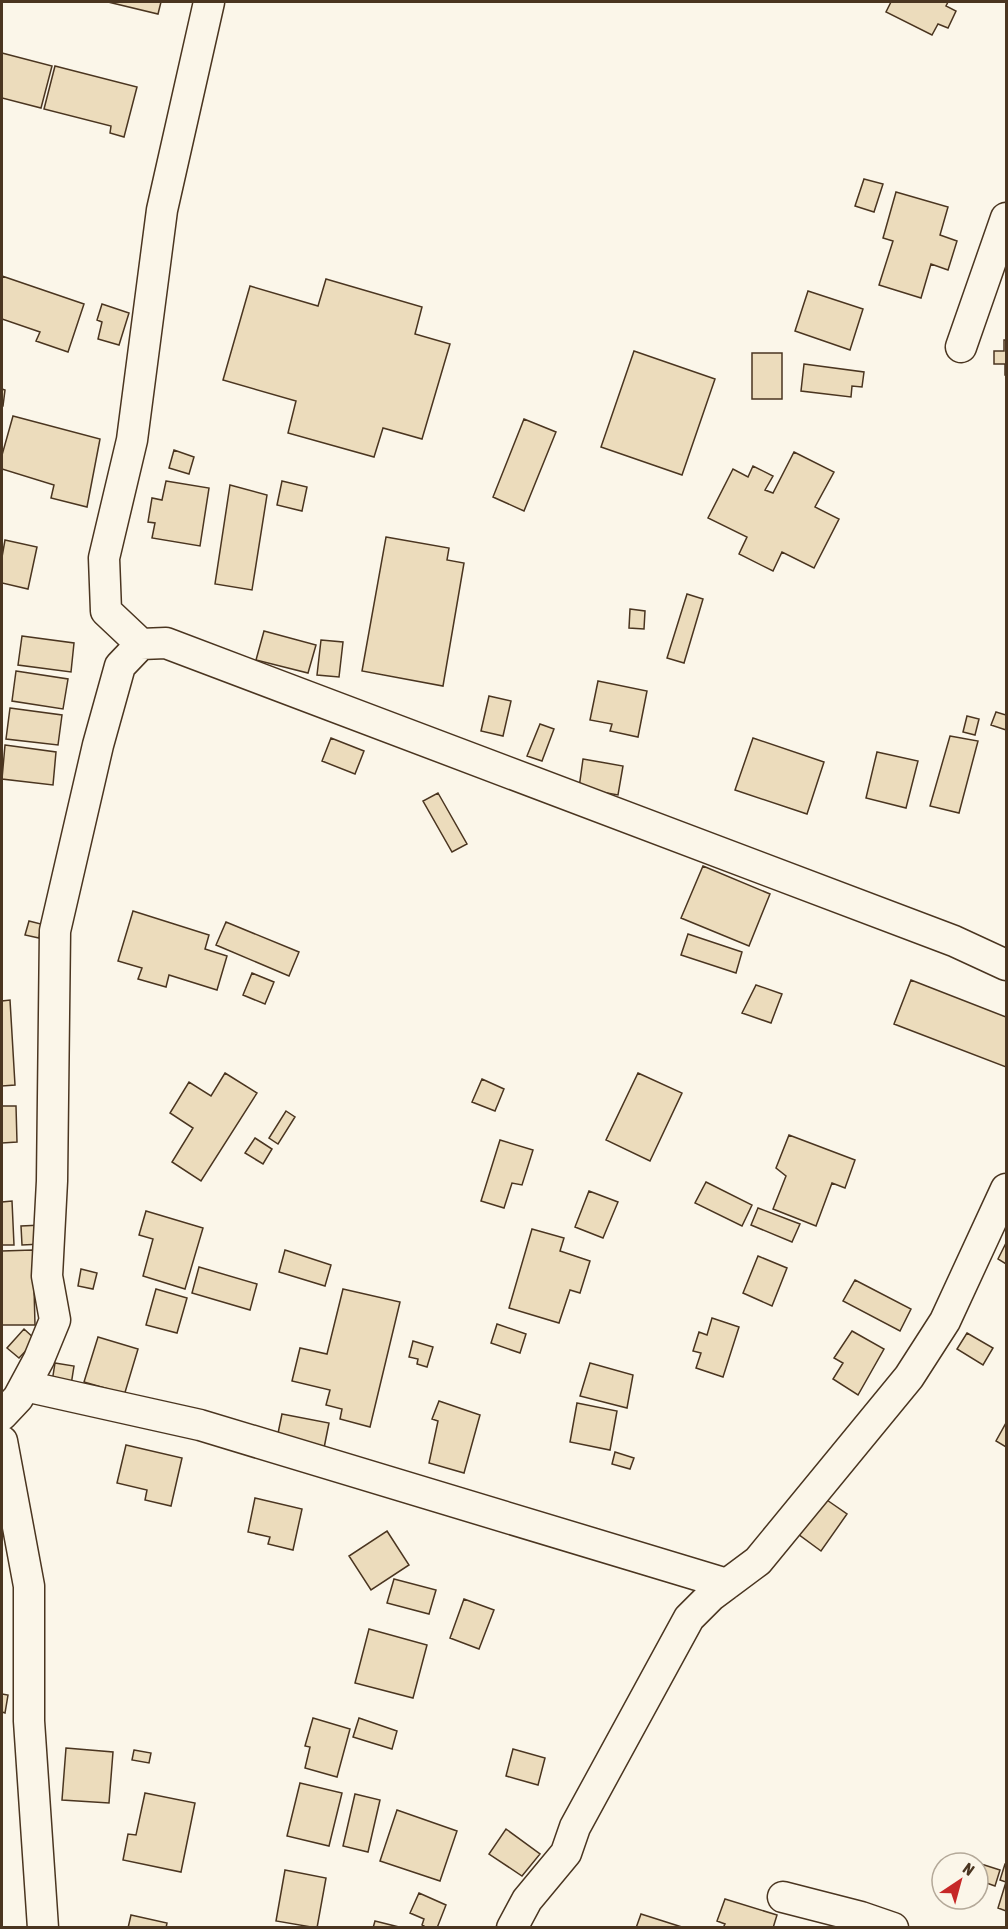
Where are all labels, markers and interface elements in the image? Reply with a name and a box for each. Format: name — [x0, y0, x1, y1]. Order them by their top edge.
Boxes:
north arrow — [930, 1851, 990, 1911]
text: N — [960, 1859, 978, 1879]

